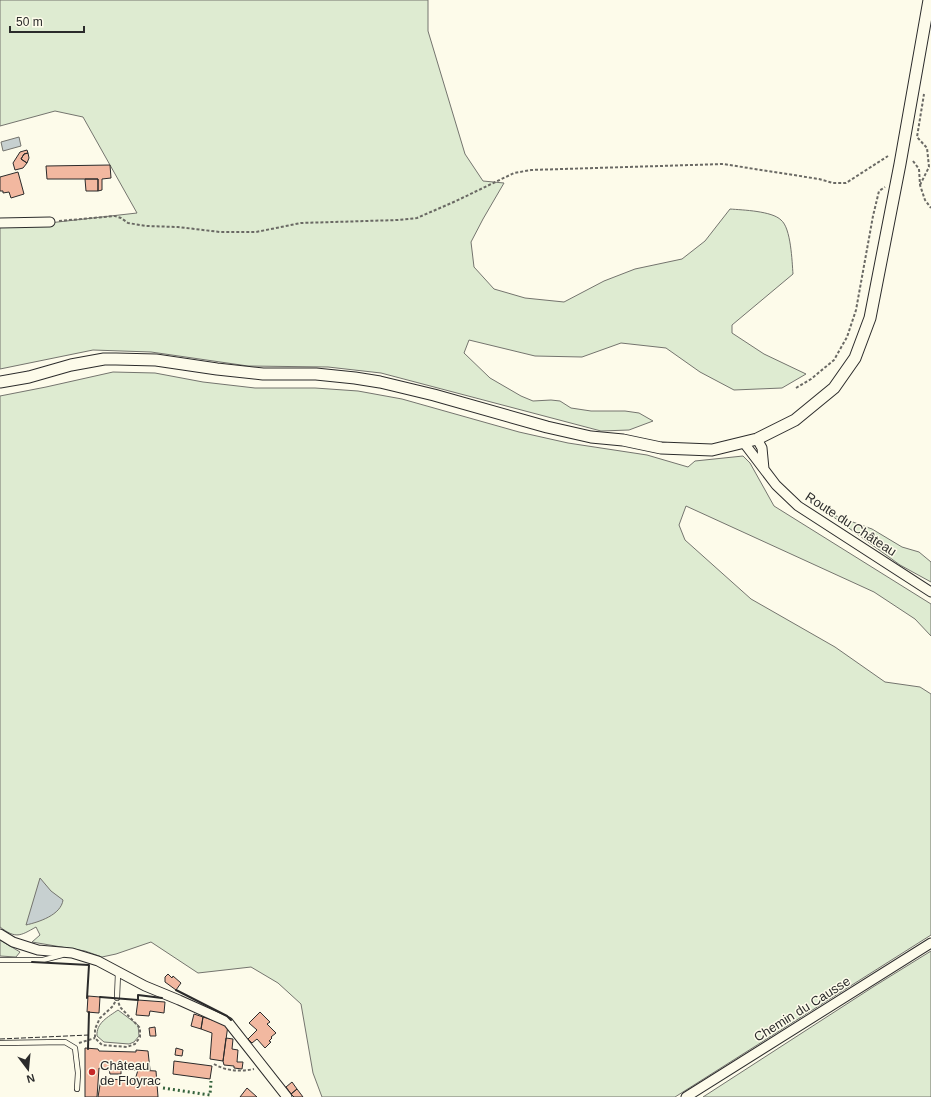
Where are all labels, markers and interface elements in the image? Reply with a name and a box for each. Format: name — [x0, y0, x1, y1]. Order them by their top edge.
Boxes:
scale bar — [10, 8, 84, 34]
text: 50 m — [16, 15, 43, 29]
street label: Route du Château — [803, 489, 899, 559]
street label: Chemin du Causse — [751, 973, 853, 1045]
north arrow — [8, 1049, 48, 1089]
place label: Château de Floyrac — [100, 1058, 161, 1088]
marker: Château de Floyrac — [87, 1067, 97, 1077]
text: N — [25, 1072, 36, 1085]

